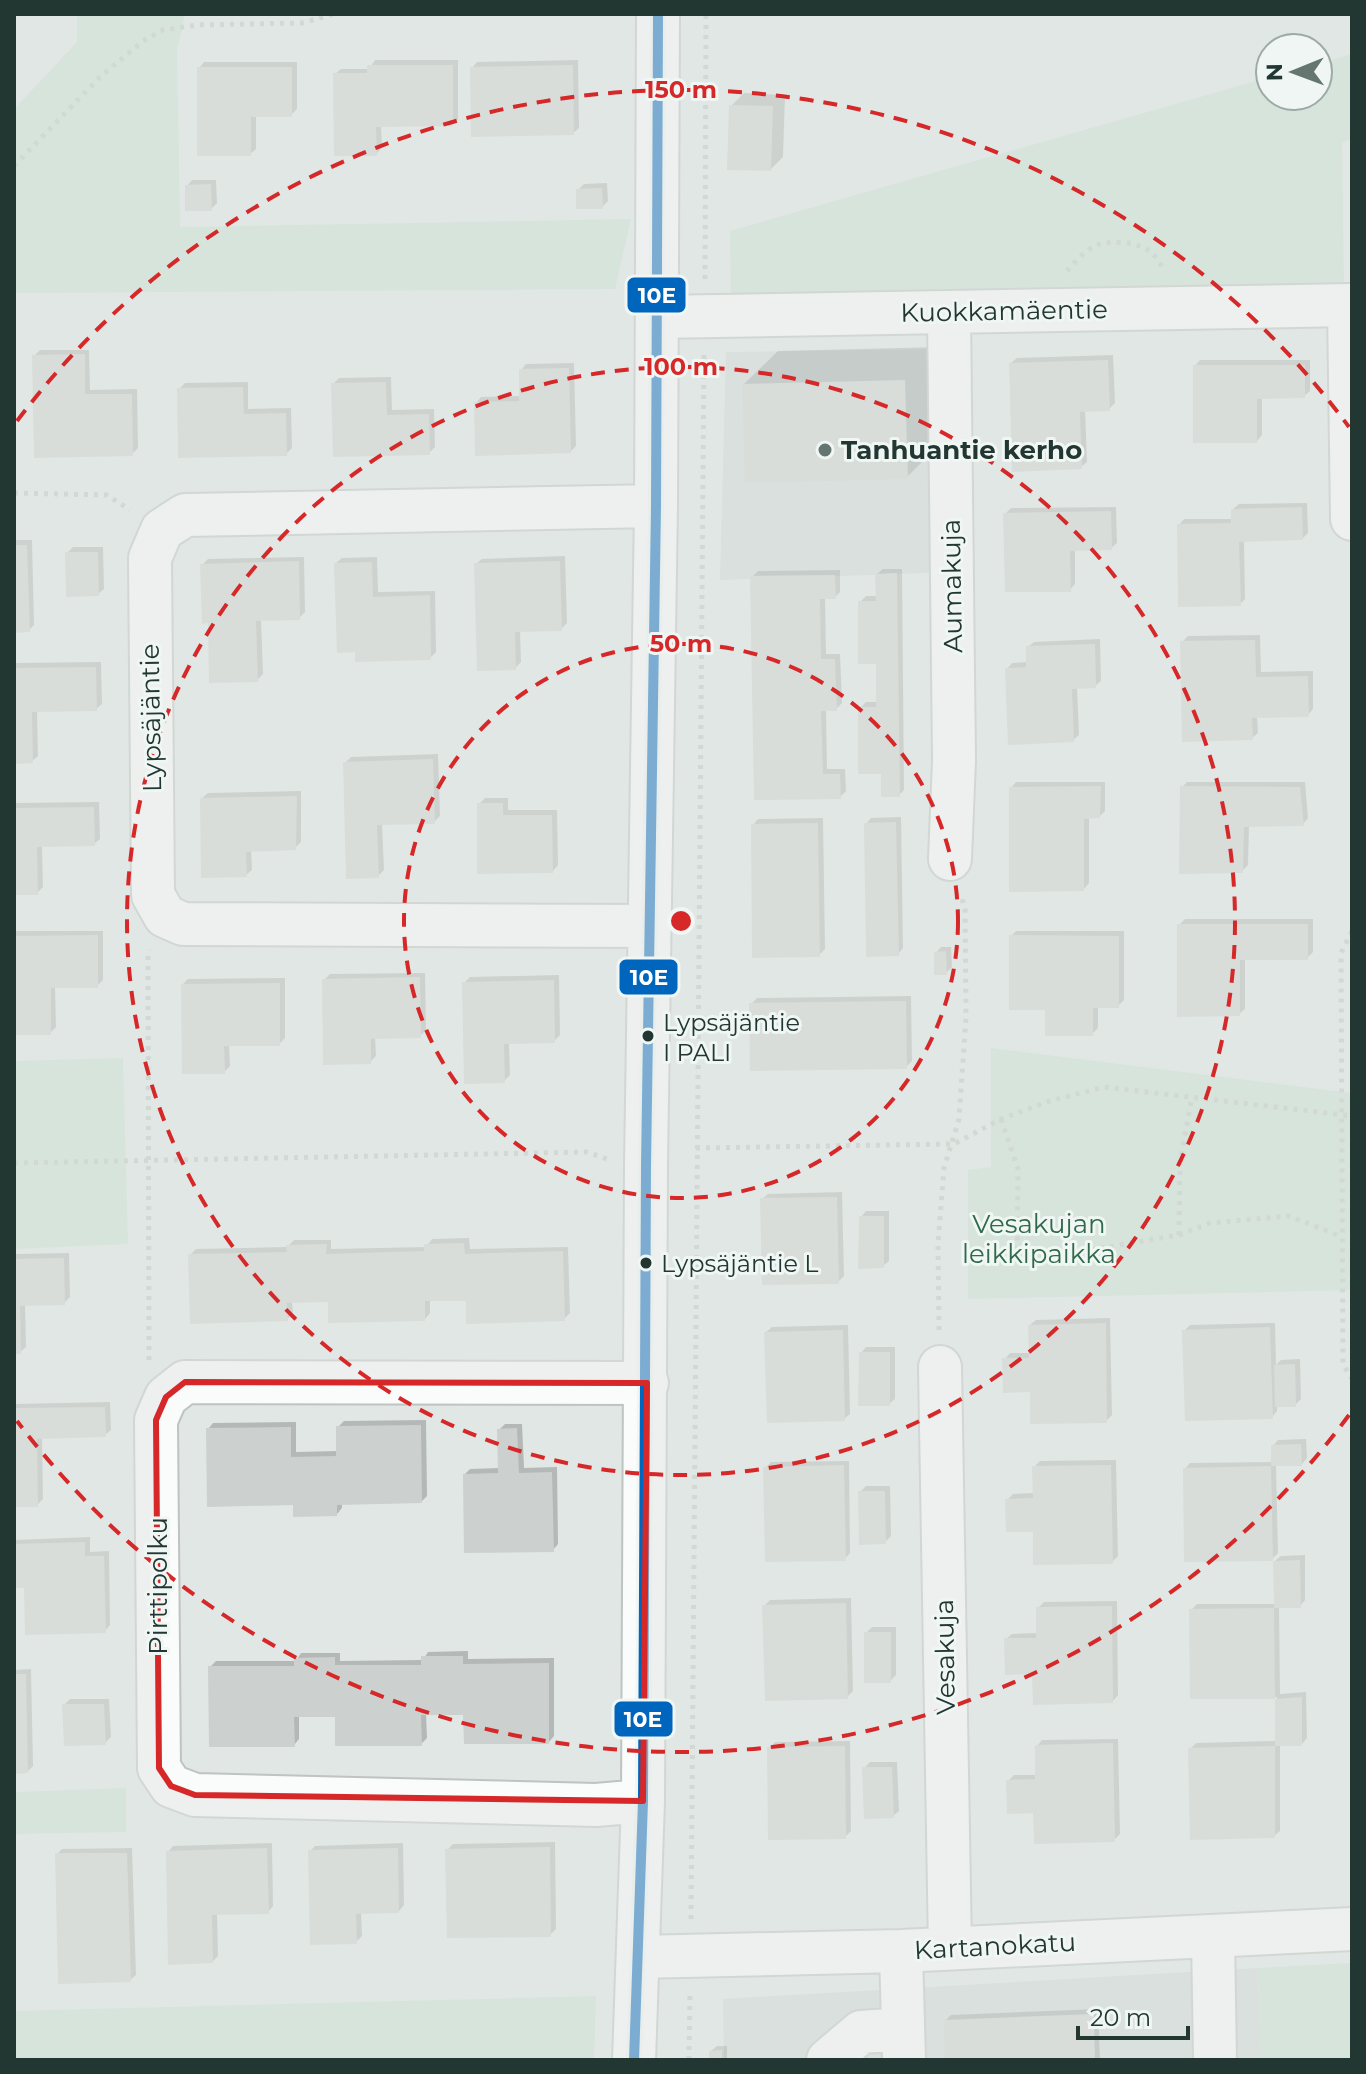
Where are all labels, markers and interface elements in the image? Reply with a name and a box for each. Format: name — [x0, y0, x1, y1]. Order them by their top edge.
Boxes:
north arrow — [1254, 32, 1334, 112]
text: N — [1261, 63, 1288, 81]
text: 150 m — [645, 75, 717, 104]
line badge: 10E — [626, 276, 687, 314]
text: 10E — [638, 282, 676, 309]
street label: Kuokkamäentie — [900, 293, 1108, 329]
text: 100 m — [644, 352, 718, 381]
place label: Tanhuantie kerho — [841, 434, 1082, 466]
marker: Tanhuantie kerho — [816, 441, 834, 459]
street label: Aumakuja — [935, 519, 969, 653]
text: 50 m — [650, 629, 712, 658]
street label: Lypsäjäntie — [134, 644, 168, 792]
centre of rings — [667, 907, 695, 935]
line badge: 10E — [618, 958, 679, 996]
text: 10E — [630, 964, 668, 991]
place label: Lypsäjäntie I PALI — [663, 1008, 800, 1067]
marker: Lypsäjäntie I PALI — [640, 1028, 656, 1044]
park label: Vesakujan leikkipaikka — [962, 1208, 1116, 1270]
place label: Lypsäjäntie L — [661, 1249, 818, 1278]
marker: Lypsäjäntie L — [638, 1255, 654, 1271]
street label: Pirttipolku — [142, 1517, 174, 1655]
street label: Vesakuja — [928, 1599, 962, 1715]
line badge: 10E — [613, 1700, 674, 1738]
text: 10E — [624, 1706, 662, 1733]
street label: Kartanokatu — [913, 1926, 1077, 1966]
scale bar — [1078, 1990, 1188, 2040]
text: 20 m — [1090, 2003, 1151, 2032]

